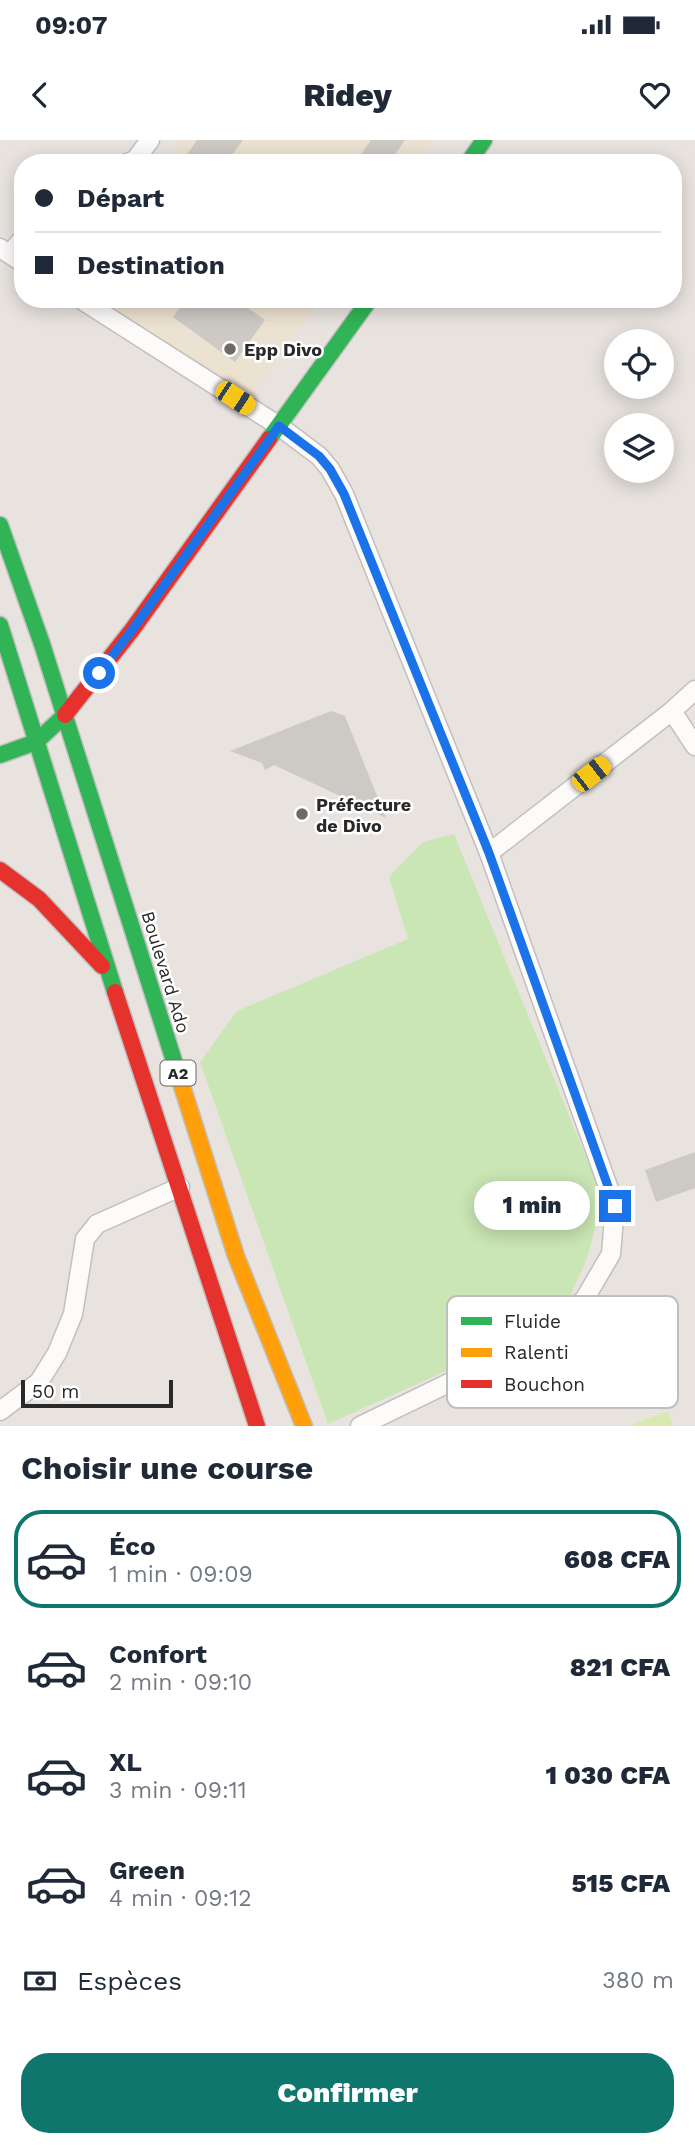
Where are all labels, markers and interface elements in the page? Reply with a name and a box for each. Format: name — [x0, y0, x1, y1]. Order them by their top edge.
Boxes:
text: 09:07 — [35, 10, 108, 40]
icon: back — [21, 76, 59, 114]
text: Ridey — [303, 76, 392, 114]
icon: heart — [636, 76, 674, 114]
text: Départ — [77, 183, 164, 213]
text: Destination — [77, 250, 225, 280]
map controls — [604, 329, 674, 483]
button: locate — [604, 329, 674, 399]
place label: Epp Divo — [244, 339, 322, 360]
marker: Epp Divo — [222, 341, 238, 357]
car — [212, 378, 259, 418]
button: layers — [604, 413, 674, 483]
route start — [83, 657, 115, 689]
car — [568, 753, 615, 795]
place label: Préfecture de Divo — [316, 794, 411, 836]
marker: Préfecture de Divo — [294, 806, 310, 822]
street label: Boulevard Ado — [138, 909, 194, 1035]
road number: A2 — [160, 1060, 196, 1085]
callout: 1 min — [475, 1182, 590, 1230]
route end — [599, 1190, 631, 1222]
text: 1 min — [502, 1192, 562, 1219]
legend — [447, 1296, 678, 1408]
text: Fluide — [504, 1310, 561, 1333]
text: Ralenti — [504, 1341, 569, 1364]
text: Bouchon — [504, 1373, 585, 1396]
scale bar — [21, 1377, 173, 1409]
text: 50 m — [32, 1380, 79, 1403]
text: Choisir une course — [21, 1449, 313, 1487]
icon: car — [25, 1528, 88, 1591]
text: Éco — [109, 1531, 156, 1561]
text: 608 CFA — [564, 1544, 670, 1574]
text: 1 min · 09:09 — [109, 1561, 253, 1588]
icon: car — [25, 1636, 88, 1699]
text: Confort — [109, 1639, 207, 1669]
text: 821 CFA — [570, 1652, 670, 1682]
text: 2 min · 09:10 — [109, 1669, 252, 1696]
icon: car — [25, 1744, 88, 1807]
text: XL — [109, 1747, 142, 1777]
text: 1 030 CFA — [545, 1760, 670, 1790]
text: 3 min · 09:11 — [109, 1777, 247, 1804]
icon: car — [25, 1852, 88, 1915]
text: Green — [109, 1855, 185, 1885]
text: 515 CFA — [571, 1868, 670, 1898]
text: 4 min · 09:12 — [109, 1885, 252, 1912]
icon: cash — [21, 1962, 59, 2000]
text: Espèces — [77, 1966, 182, 1996]
text: 380 m — [602, 1967, 674, 1994]
button: Confirmer — [21, 2053, 674, 2133]

